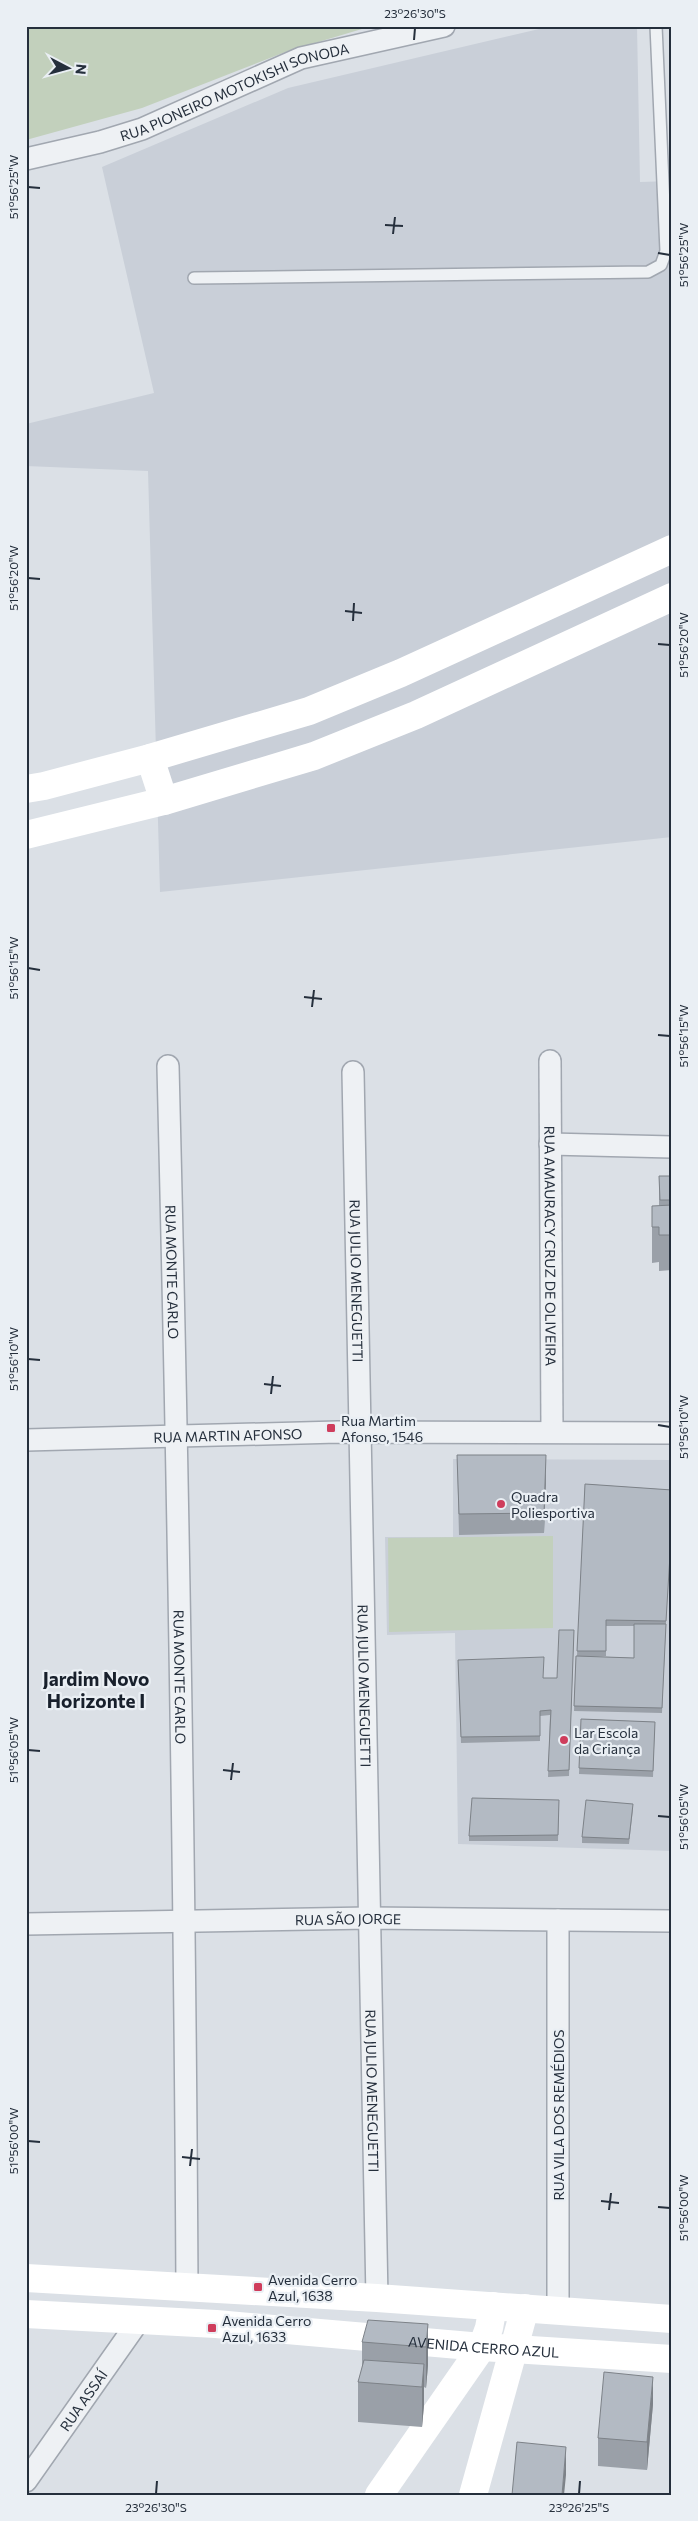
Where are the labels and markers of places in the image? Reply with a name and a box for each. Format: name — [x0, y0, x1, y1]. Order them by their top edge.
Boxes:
place label: Rua Martim Afonso, 1546 — [341, 1412, 423, 1445]
marker: Rua Martim Afonso, 1546 — [325, 1422, 337, 1434]
place label: Quadra Poliesportiva — [511, 1488, 595, 1521]
marker: Quadra Poliesportiva — [495, 1498, 507, 1510]
place label: Lar Escola da Criança — [574, 1724, 640, 1757]
marker: Lar Escola da Criança — [558, 1734, 570, 1746]
place label: Avenida Cerro Azul, 1638 — [268, 2271, 357, 2304]
marker: Avenida Cerro Azul, 1638 — [252, 2281, 264, 2293]
place label: Avenida Cerro Azul, 1633 — [222, 2312, 311, 2345]
marker: Avenida Cerro Azul, 1633 — [206, 2322, 218, 2334]

